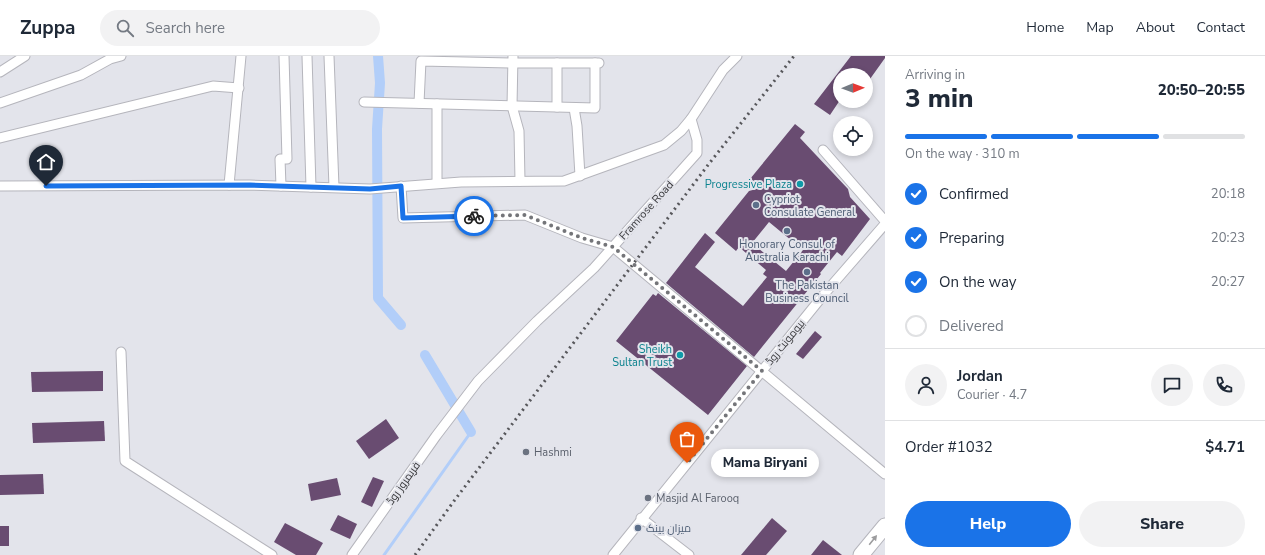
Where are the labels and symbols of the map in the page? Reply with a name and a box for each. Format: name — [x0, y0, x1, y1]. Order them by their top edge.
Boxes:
north arrow — [833, 68, 873, 108]
pin — [29, 145, 63, 186]
place label: Progressive Plaza — [705, 177, 792, 192]
street label: Framrose Road — [616, 178, 677, 243]
marker: Progressive Plaza — [795, 179, 805, 189]
place label: Cypriot Consulate General — [764, 192, 856, 220]
courier — [454, 196, 494, 236]
marker: Cypriot Consulate General — [751, 200, 761, 210]
marker: Honorary Consul of Australia Karachi — [782, 226, 792, 236]
place label: Honorary Consul of Australia Karachi — [739, 237, 835, 265]
marker: The Pakistan Business Council — [802, 267, 812, 277]
place label: The Pakistan Business Council — [765, 278, 849, 306]
street label: بیومونٹ روڈ — [762, 316, 809, 368]
place label: Sheikh Sultan Trust — [612, 342, 672, 370]
marker: Sheikh Sultan Trust — [675, 350, 685, 360]
pin — [670, 422, 704, 463]
place label: Hashmi — [534, 445, 572, 460]
marker: Hashmi — [521, 447, 531, 457]
callout: Mama Biryani — [711, 449, 819, 477]
street label: فریمروز روڈ — [383, 459, 424, 508]
place label: Masjid Al Farooq — [656, 491, 739, 506]
marker: Masjid Al Farooq — [643, 493, 653, 503]
place label: میزان بینک — [646, 521, 691, 536]
marker: میزان بینک — [633, 523, 643, 533]
one-way arrow — [869, 535, 877, 546]

